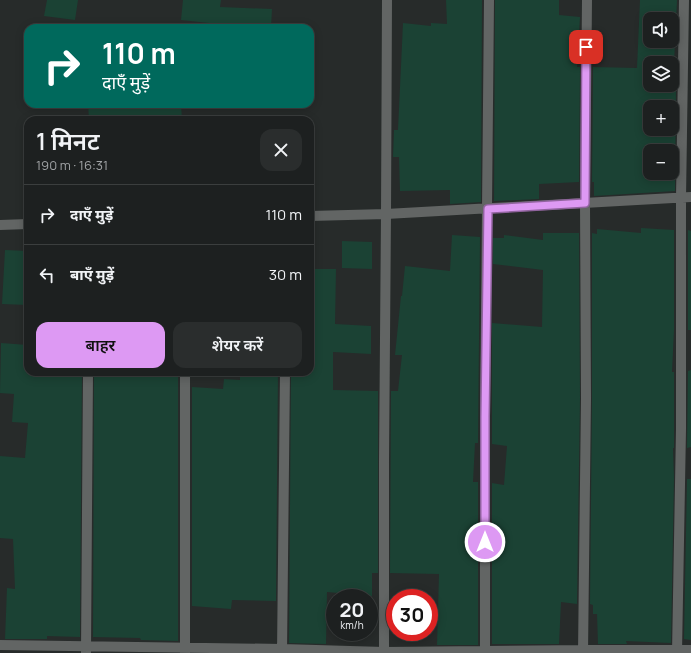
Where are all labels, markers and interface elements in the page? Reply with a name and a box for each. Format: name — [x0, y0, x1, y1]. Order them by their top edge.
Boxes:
map controls — [643, 12, 679, 180]
button: sound — [643, 12, 679, 48]
pin — [569, 30, 603, 64]
text: 110 m — [102, 34, 176, 72]
icon: arrive — [575, 36, 597, 58]
icon: right — [36, 40, 88, 92]
button: layers — [643, 56, 679, 92]
text: दाएँ मुड़ें — [102, 70, 150, 94]
button: + — [643, 100, 679, 136]
text: 1 मिनट — [36, 124, 100, 157]
button: close — [260, 129, 302, 171]
button: − — [643, 144, 679, 180]
text: 190 m · 16:31 — [36, 156, 108, 174]
icon: right — [36, 204, 58, 226]
text: दाएँ मुड़ें — [70, 204, 113, 225]
text: 110 m — [265, 204, 302, 225]
icon: left — [36, 264, 58, 286]
text: बाएँ मुड़ें — [70, 264, 114, 285]
text: 30 m — [269, 264, 302, 285]
button: बाहर — [36, 322, 165, 368]
button: शेयर करें — [173, 322, 302, 368]
position arrow — [464, 521, 506, 563]
speed limit sign: 30 — [386, 589, 438, 641]
text: 20 — [339, 596, 365, 623]
text: km/h — [340, 618, 364, 632]

